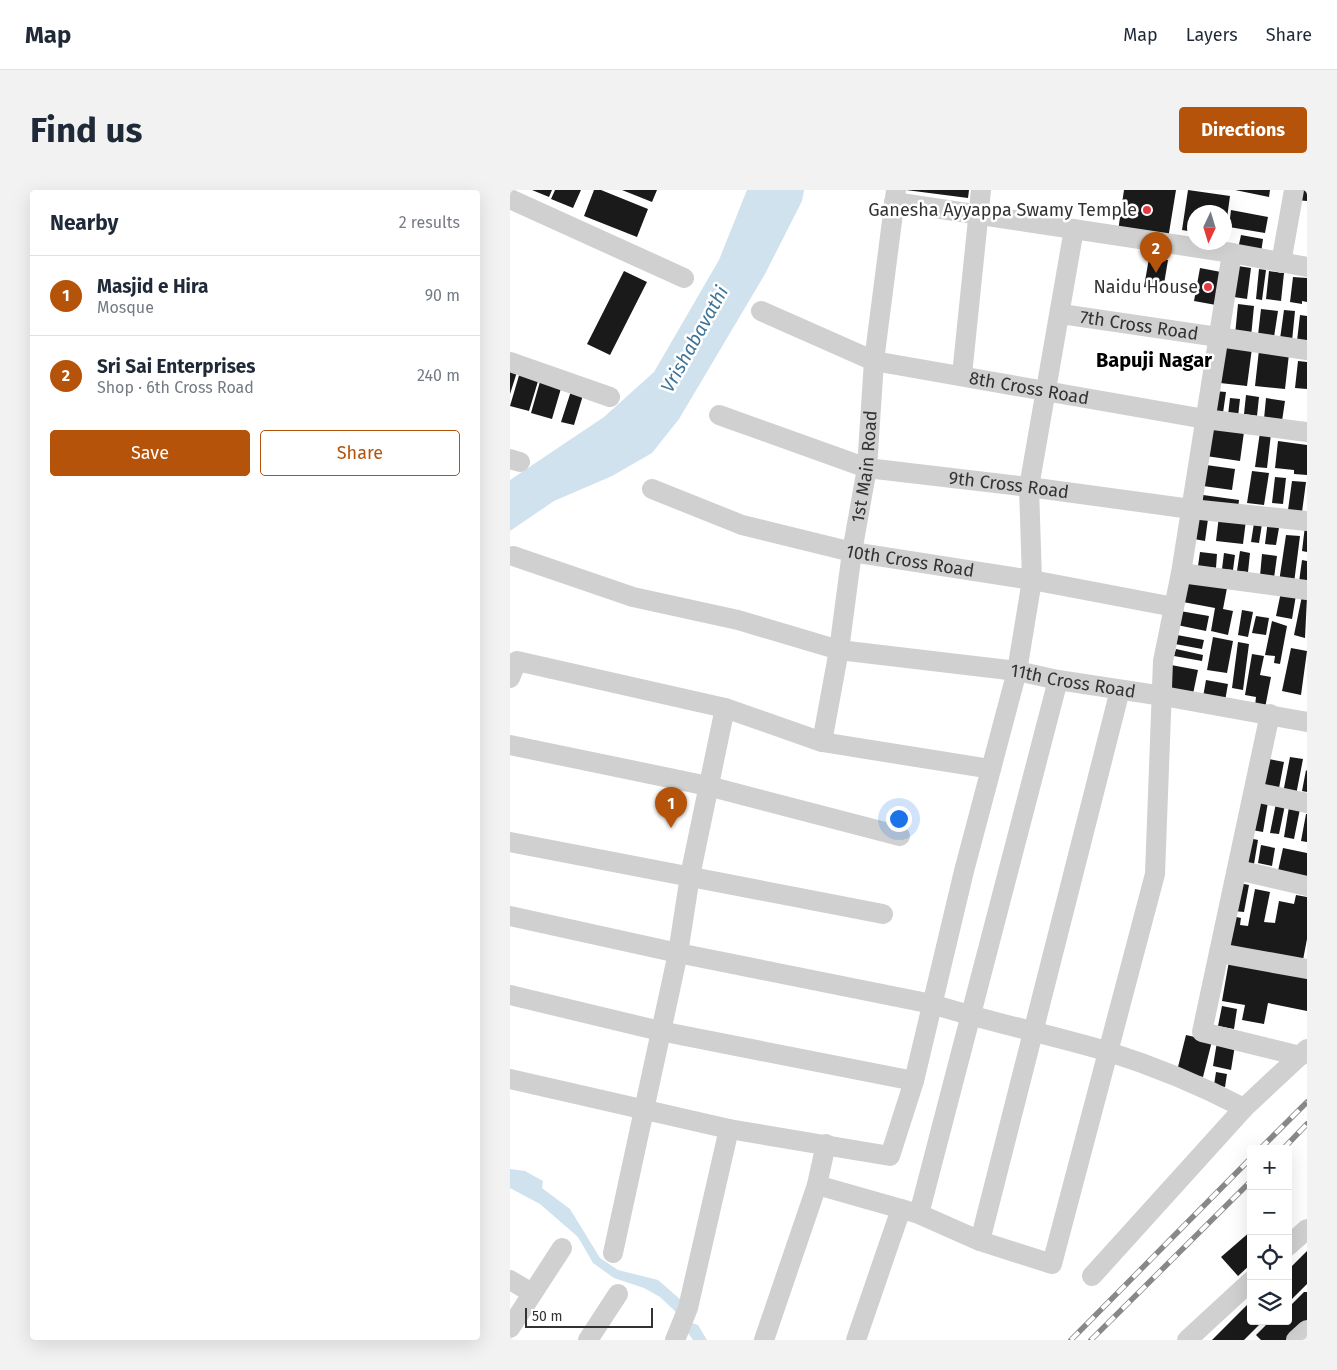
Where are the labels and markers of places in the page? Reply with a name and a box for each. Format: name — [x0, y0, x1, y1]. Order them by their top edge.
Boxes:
place label: Ganesha Ayyappa Swamy Temple — [868, 199, 1137, 221]
marker: Ganesha Ayyappa Swamy Temple — [1141, 204, 1153, 216]
pin: 2 — [1140, 232, 1172, 273]
place label: Naidu House — [1093, 276, 1198, 298]
marker: Naidu House — [1202, 281, 1214, 293]
pin: 1 — [655, 787, 687, 828]

